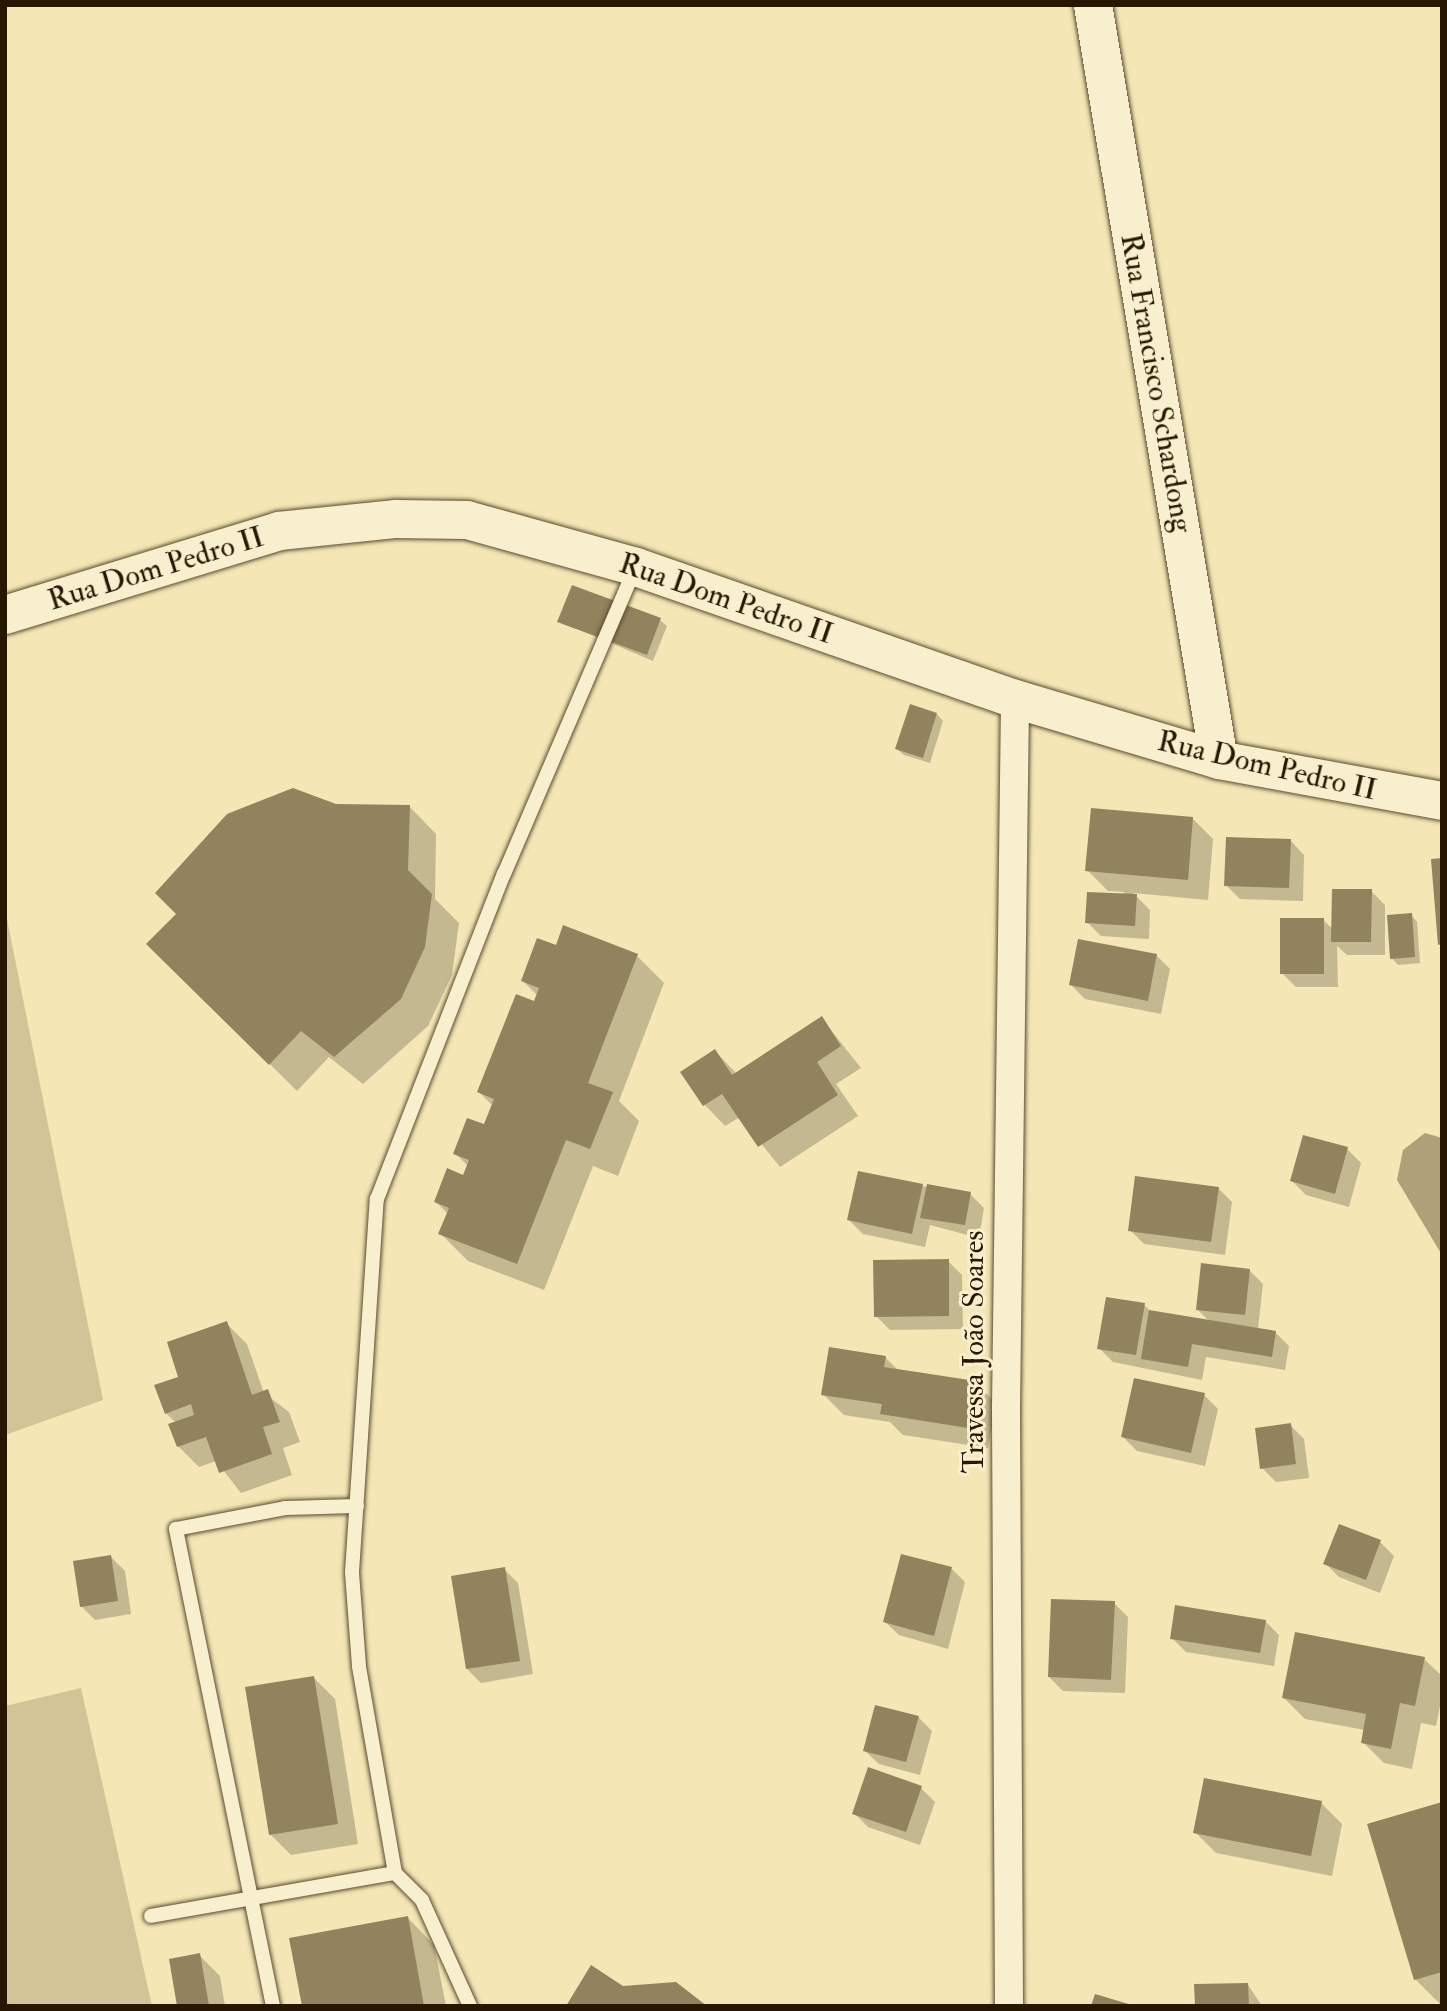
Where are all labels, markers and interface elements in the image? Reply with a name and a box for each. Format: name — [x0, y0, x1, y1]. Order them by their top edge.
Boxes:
street label: Rua Francisco Schardong — [1112, 231, 1200, 535]
street label: Rua Dom Pedro II — [44, 519, 268, 619]
street label: Rua Dom Pedro II — [614, 546, 838, 652]
street label: Rua Dom Pedro II — [1154, 723, 1380, 809]
street label: Travessa João Soares — [956, 1231, 992, 1473]

